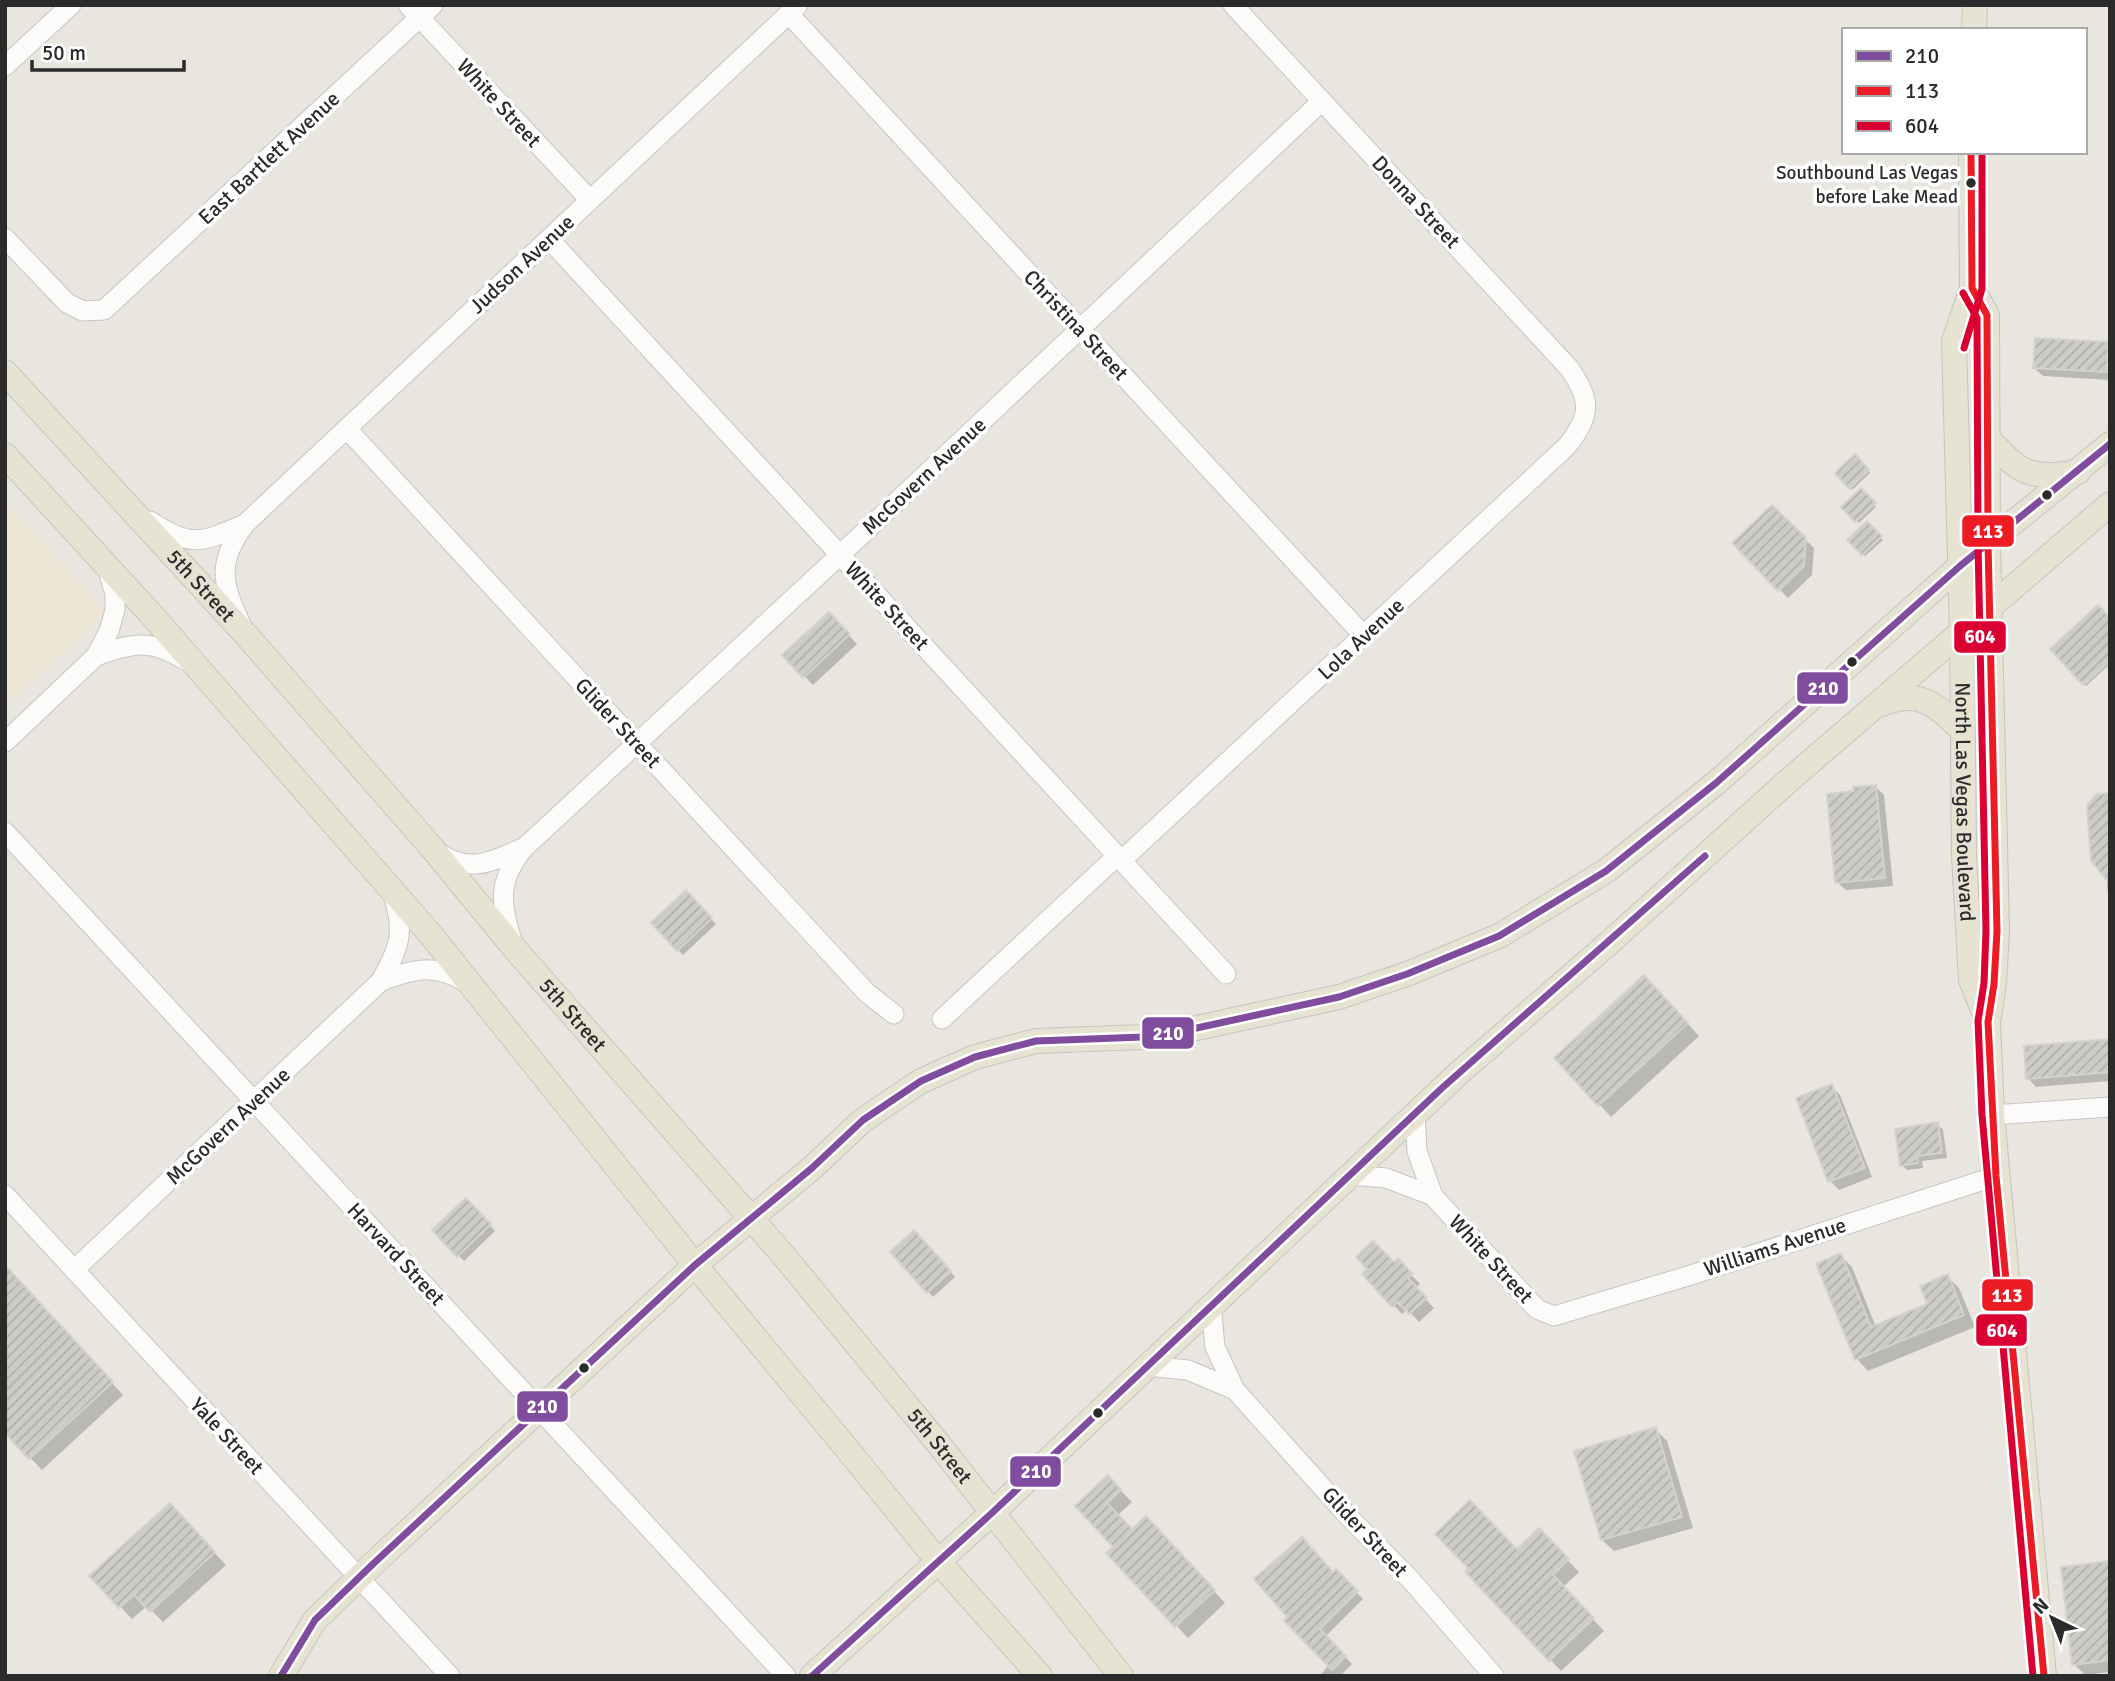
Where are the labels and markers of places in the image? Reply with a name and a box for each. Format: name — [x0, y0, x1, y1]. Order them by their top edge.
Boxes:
place label: Southbound Las Vegas before Lake Mead — [1776, 161, 1958, 209]
marker: Southbound Las Vegas before Lake Mead — [1964, 176, 1978, 190]
unlabelled marker — [2040, 488, 2054, 502]
unlabelled marker — [1845, 655, 1859, 669]
unlabelled marker — [577, 1361, 591, 1375]
unlabelled marker — [1091, 1406, 1105, 1420]

